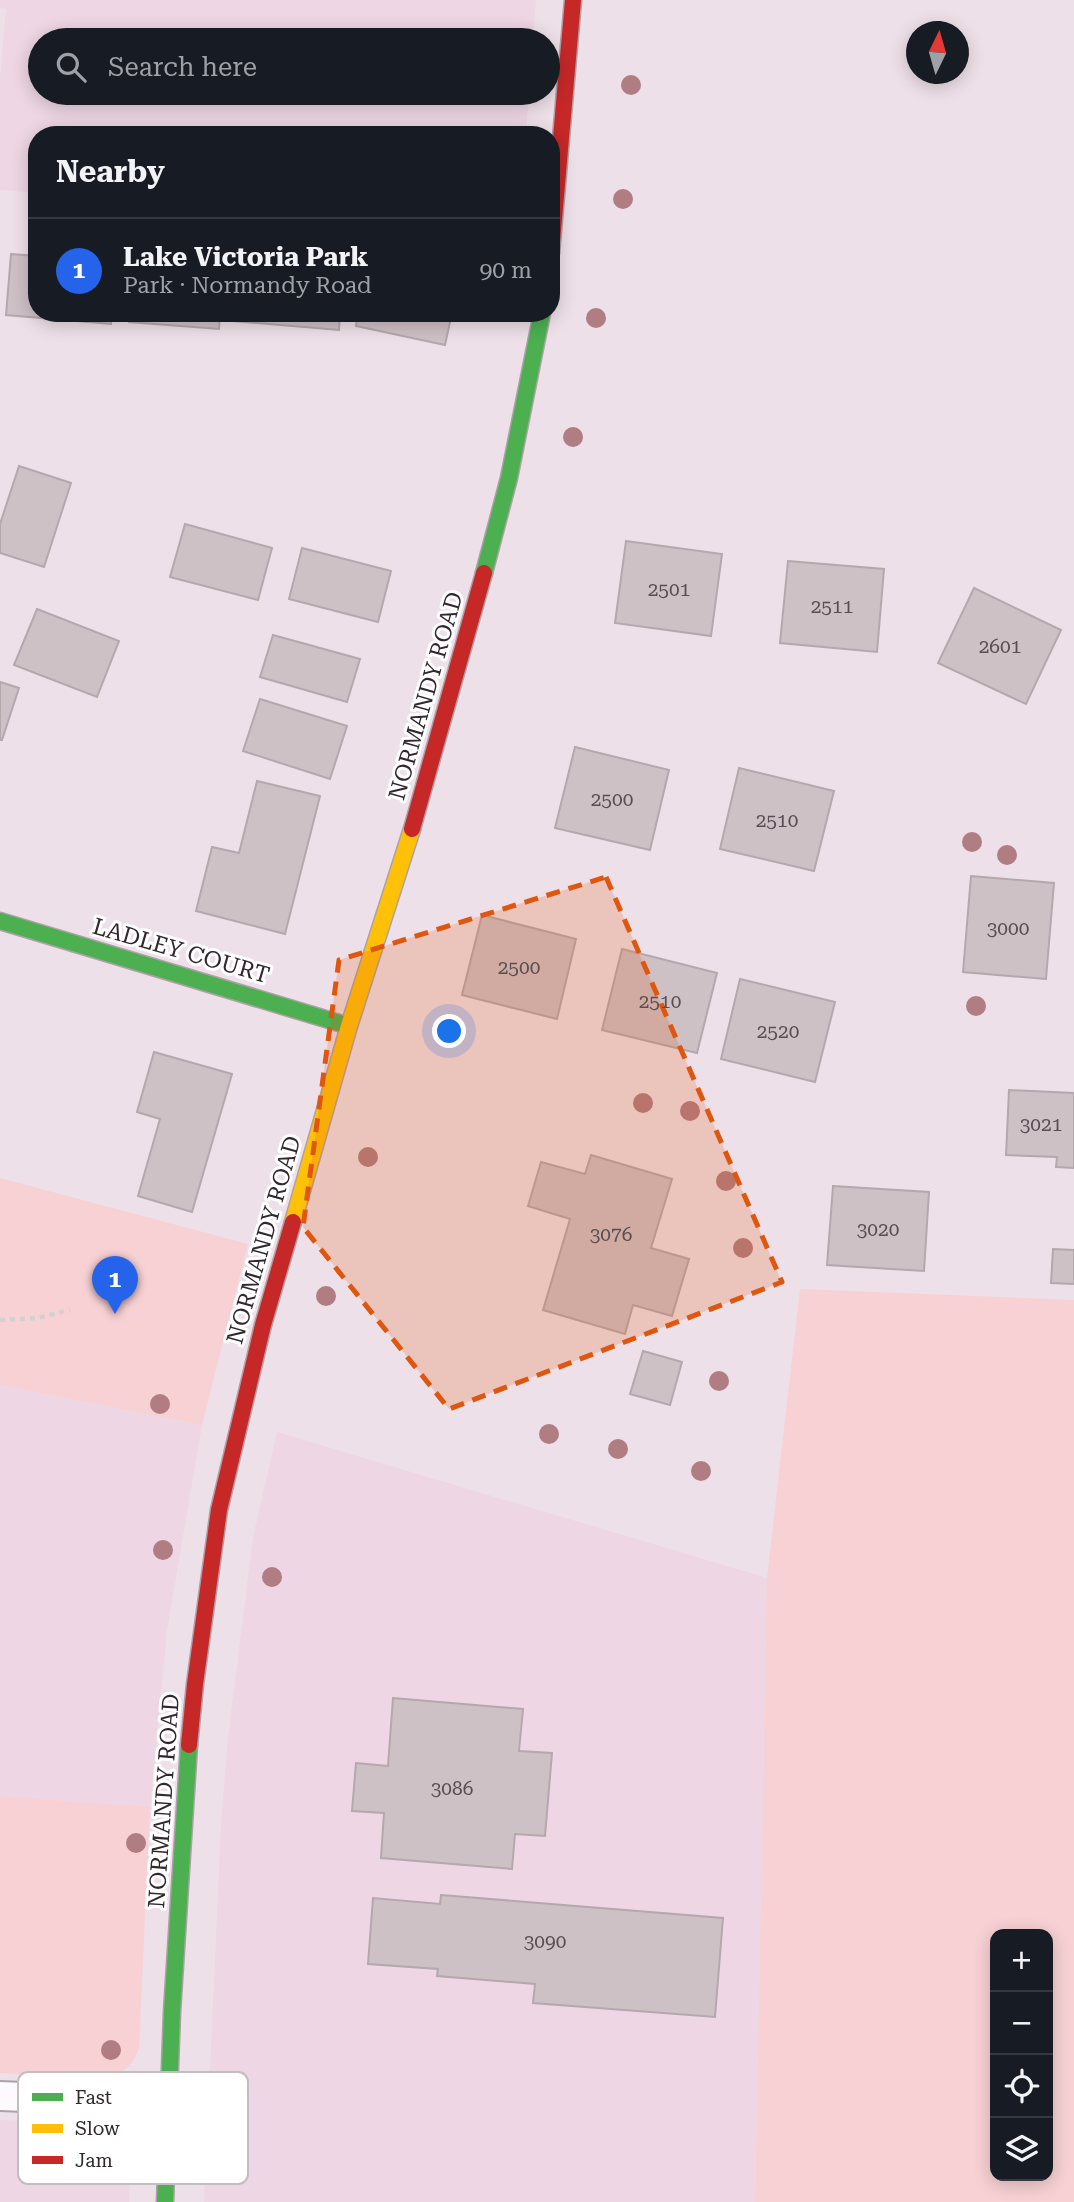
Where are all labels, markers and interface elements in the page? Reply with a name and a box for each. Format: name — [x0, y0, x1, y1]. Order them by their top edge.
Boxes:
north arrow — [906, 21, 969, 84]
search box — [28, 28, 560, 105]
icon: search — [52, 48, 90, 86]
text: Search here — [108, 52, 257, 82]
text: Nearby — [56, 154, 165, 189]
text: Lake Victoria Park — [123, 242, 368, 272]
text: 1 — [73, 257, 85, 284]
text: 90 m — [479, 257, 532, 284]
text: Park · Normandy Road — [123, 272, 372, 299]
house number: 2501 — [648, 578, 690, 601]
street label: NORMANDY ROAD — [383, 589, 469, 803]
house number: 2511 — [811, 595, 853, 618]
house number: 2601 — [979, 635, 1021, 658]
house number: 2500 — [591, 788, 633, 811]
house number: 2510 — [756, 809, 798, 832]
street label: LADLEY COURT — [90, 913, 272, 989]
house number: 3000 — [987, 917, 1029, 940]
house number: 2500 — [498, 956, 540, 979]
house number: 2510 — [639, 990, 681, 1013]
your location — [432, 1014, 466, 1048]
house number: 2520 — [757, 1020, 799, 1043]
house number: 3021 — [1020, 1113, 1062, 1136]
street label: NORMANDY ROAD — [221, 1133, 307, 1347]
house number: 3020 — [857, 1218, 899, 1241]
house number: 3076 — [590, 1223, 632, 1246]
pin: 1 — [92, 1256, 138, 1314]
street label: NORMANDY ROAD — [143, 1693, 185, 1909]
house number: 3086 — [431, 1777, 473, 1800]
map controls — [990, 1929, 1053, 2181]
button: + — [990, 1929, 1053, 1992]
house number: 3090 — [524, 1930, 566, 1953]
button: − — [990, 1992, 1053, 2055]
button: locate — [990, 2055, 1053, 2118]
legend — [18, 2072, 248, 2184]
text: Fast — [75, 2086, 112, 2109]
text: Slow — [75, 2117, 120, 2140]
button: layers — [990, 2118, 1053, 2181]
text: Jam — [75, 2149, 113, 2172]

